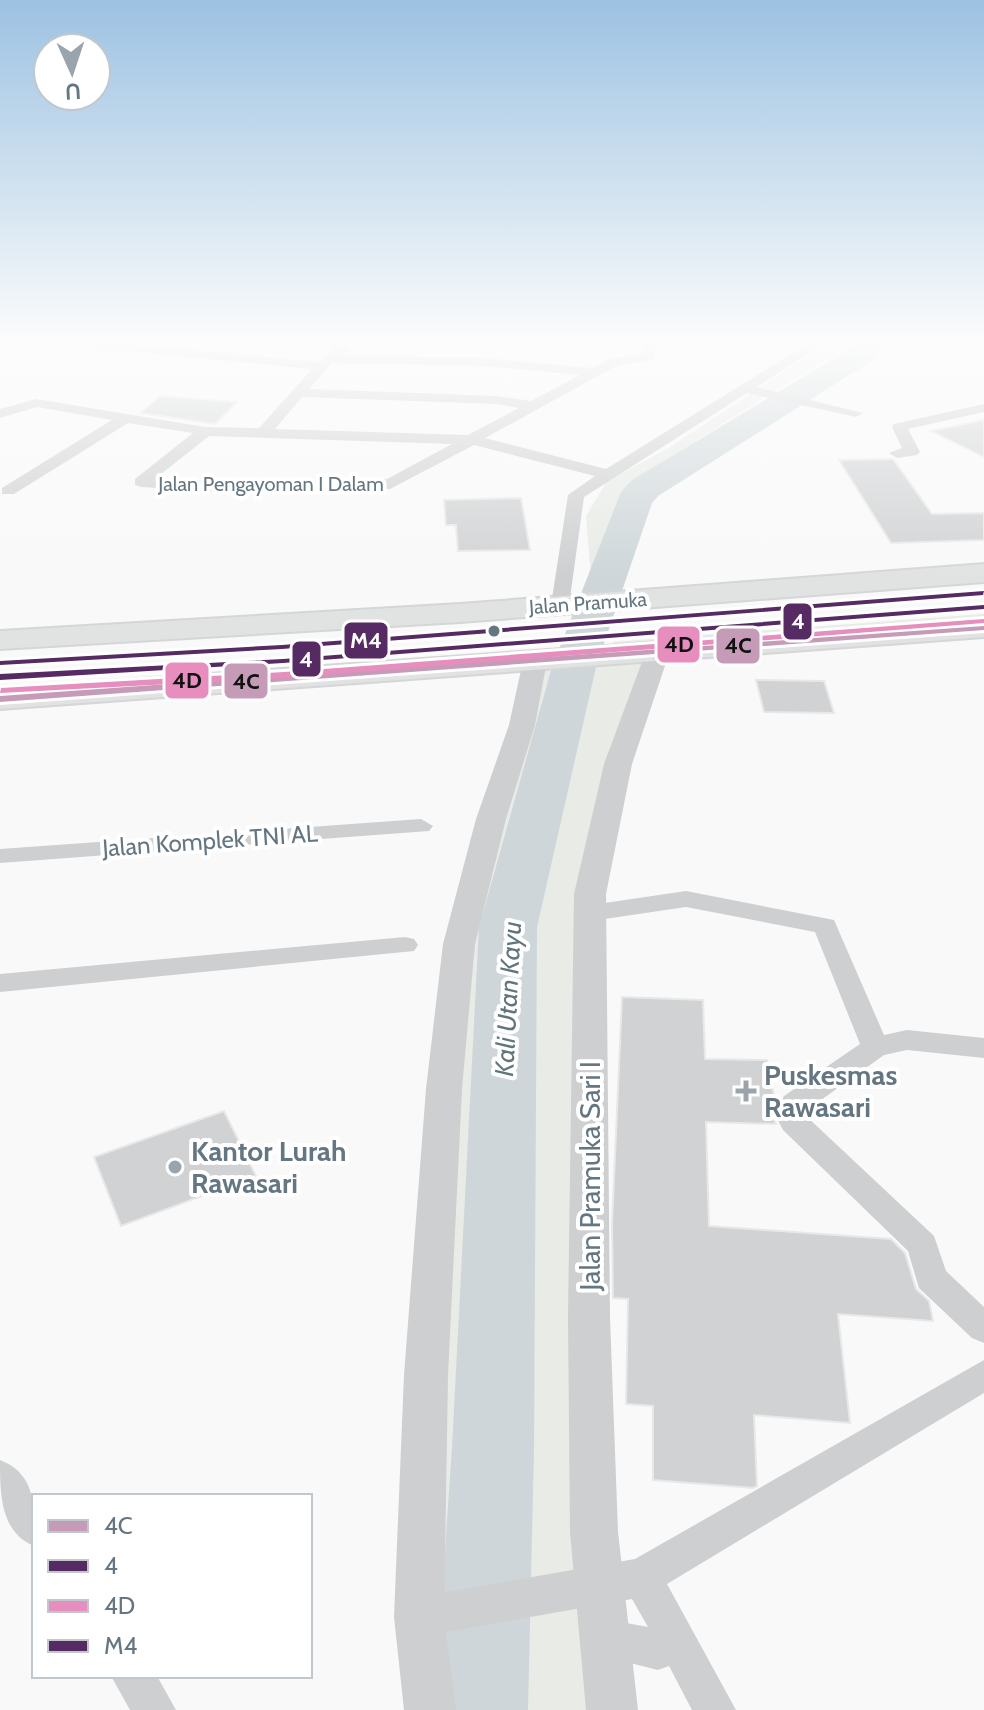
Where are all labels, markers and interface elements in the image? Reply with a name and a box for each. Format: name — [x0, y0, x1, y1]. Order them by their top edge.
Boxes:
north arrow — [32, 32, 112, 112]
text: U — [64, 78, 82, 105]
street label: Jalan Pengayoman I Dalam — [157, 472, 384, 496]
street label: Jalan Pramuka — [527, 587, 648, 619]
line badge: 4 — [782, 602, 813, 641]
text: 4 — [791, 608, 805, 635]
line badge: M4 — [343, 621, 389, 660]
unlabelled marker — [486, 623, 502, 639]
line badge: 4D — [656, 625, 701, 664]
text: M4 — [350, 627, 382, 654]
line badge: 4C — [715, 627, 761, 665]
text: 4D — [664, 631, 694, 658]
text: 4C — [724, 632, 752, 659]
line badge: 4 — [291, 640, 322, 678]
text: 4 — [299, 646, 313, 673]
line badge: 4D — [164, 661, 210, 700]
line badge: 4C — [223, 662, 269, 700]
text: 4D — [172, 667, 202, 694]
text: 4C — [232, 668, 260, 695]
street label: Jalan Komplek TNI AL — [100, 819, 319, 863]
water label: Kali Utan Kayu — [488, 920, 528, 1077]
place label: Puskesmas Rawasari — [764, 1058, 897, 1124]
street label: Jalan Pramuka Sari I — [573, 1061, 607, 1292]
marker: Puskesmas Rawasari — [735, 1080, 757, 1102]
place label: Kantor Lurah Rawasari — [191, 1134, 346, 1200]
marker: Kantor Lurah Rawasari — [166, 1158, 184, 1176]
legend — [32, 1494, 312, 1678]
text: 4C — [104, 1511, 133, 1540]
text: 4 — [104, 1551, 118, 1580]
text: 4D — [104, 1591, 135, 1620]
text: M4 — [104, 1631, 137, 1660]

